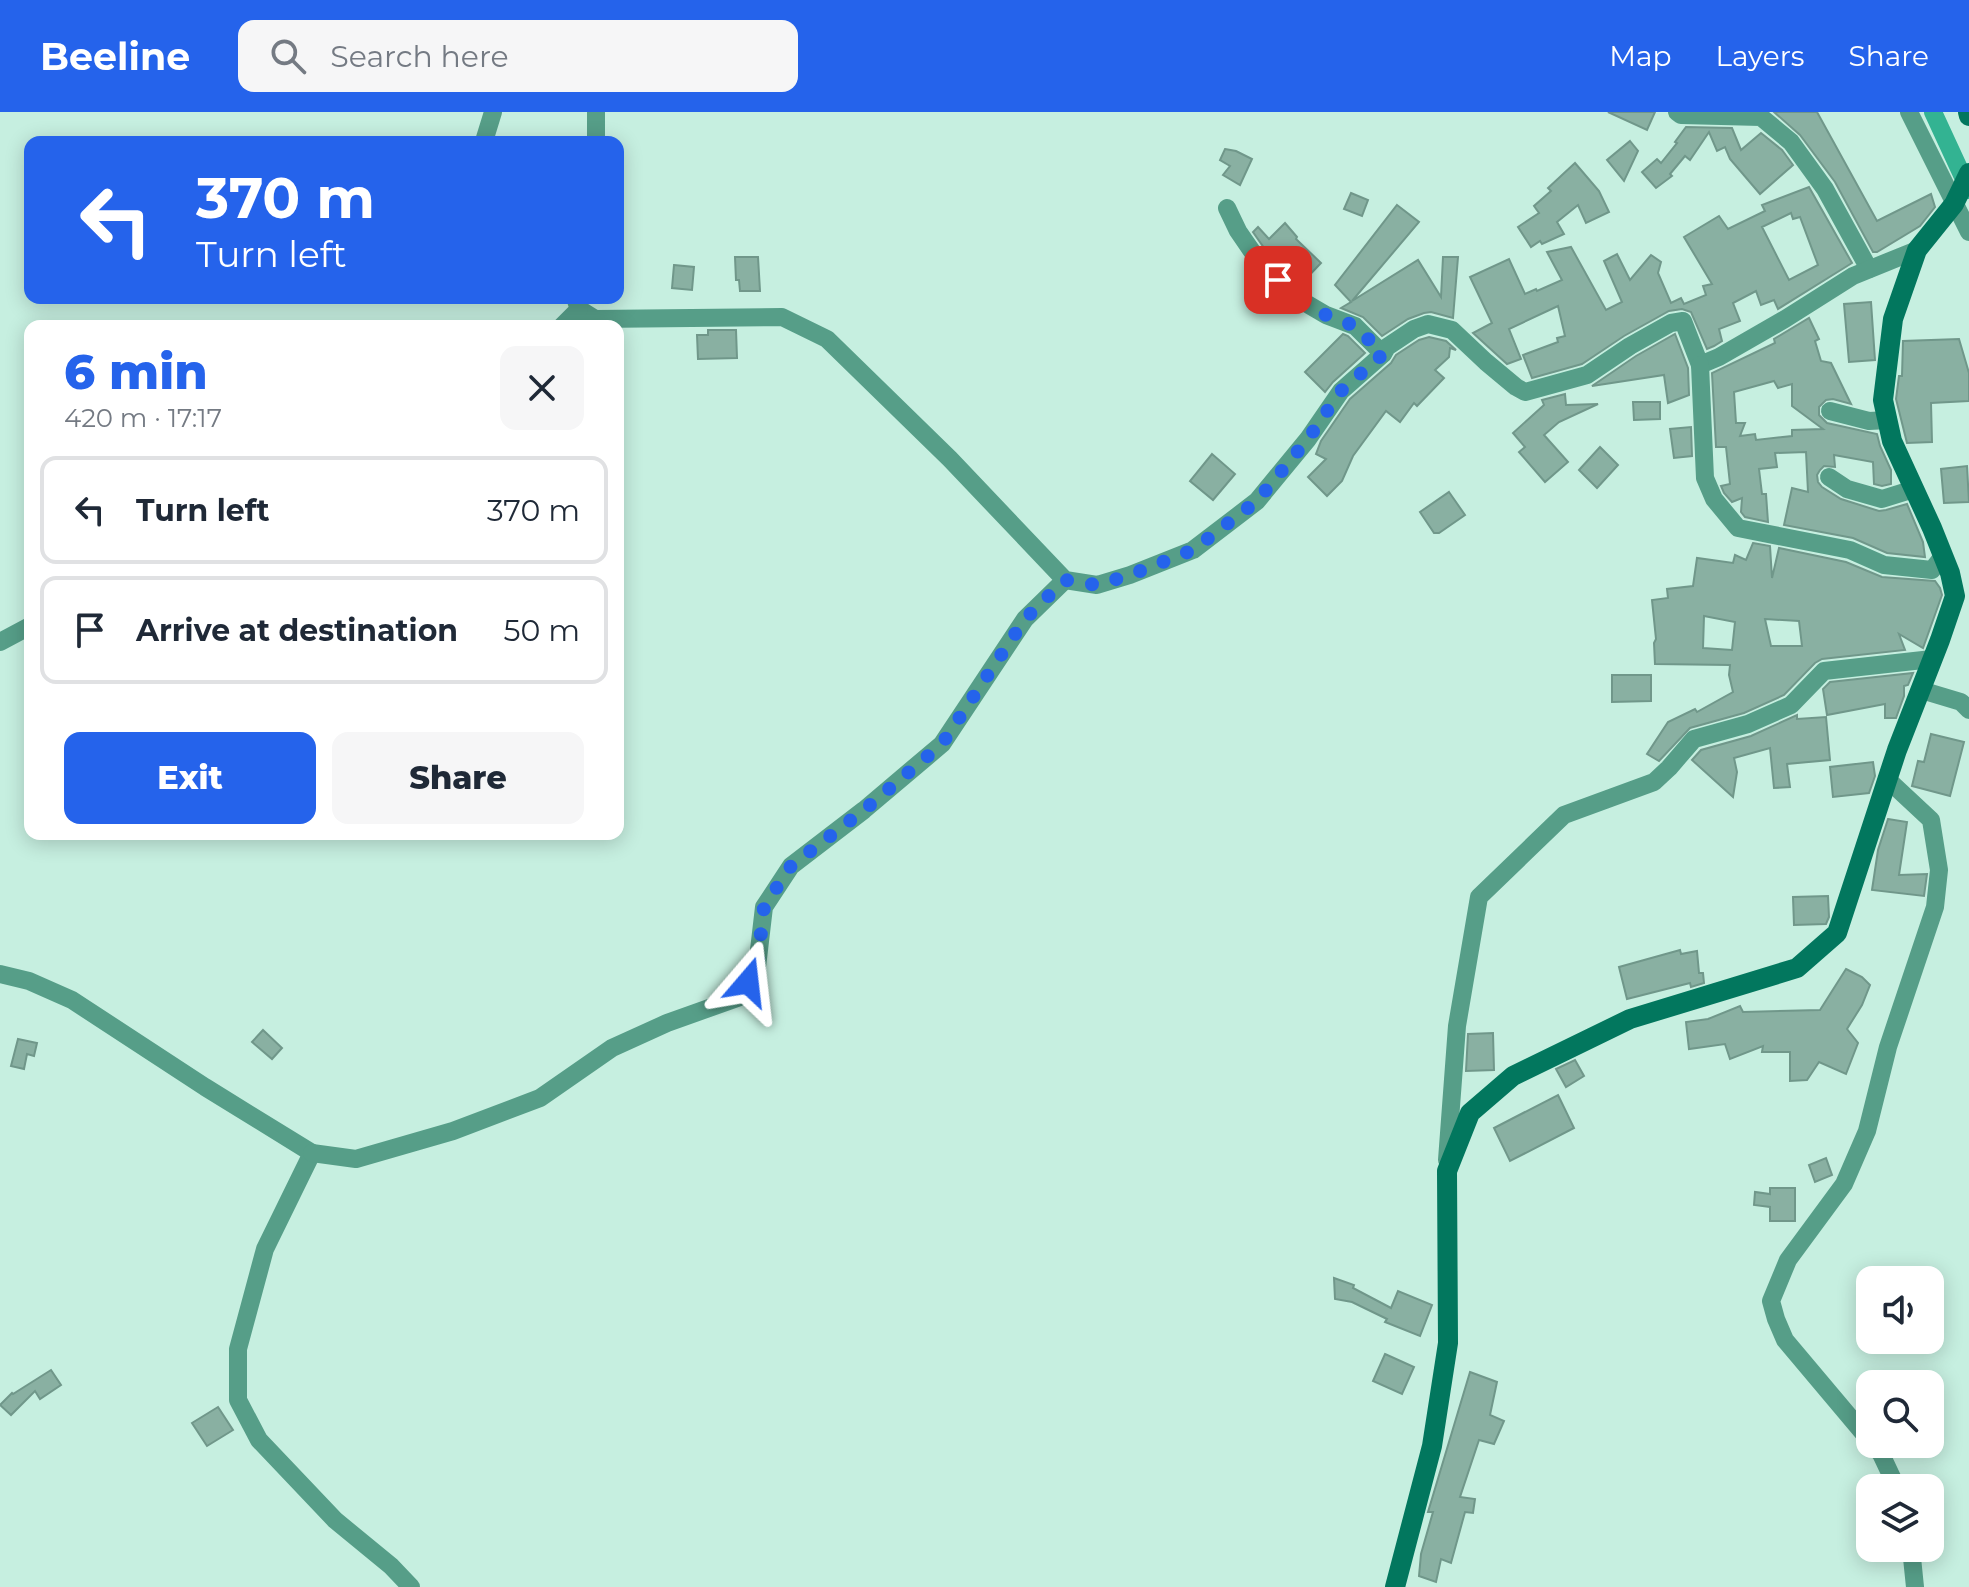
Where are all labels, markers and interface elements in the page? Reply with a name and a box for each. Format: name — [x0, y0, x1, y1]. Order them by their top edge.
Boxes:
search box — [238, 20, 798, 92]
text: Beeline — [40, 33, 190, 80]
icon: search — [266, 34, 310, 78]
text: Search here — [330, 38, 509, 75]
text: Map — [1609, 39, 1672, 73]
text: Layers — [1716, 39, 1805, 73]
text: Share — [1849, 39, 1929, 73]
text: 370 m — [196, 164, 375, 232]
icon: left — [64, 168, 168, 272]
text: Turn left — [196, 232, 347, 276]
pin — [1244, 246, 1312, 314]
icon: arrive — [1256, 258, 1300, 302]
text: 6 min — [64, 343, 208, 401]
button: close — [500, 346, 584, 430]
text: 420 m · 17:17 — [64, 402, 222, 434]
icon: left — [68, 488, 112, 532]
text: Turn left — [136, 492, 269, 529]
text: 370 m — [487, 492, 580, 529]
icon: arrive — [68, 608, 112, 652]
text: Arrive at destination — [136, 612, 458, 649]
text: 50 m — [503, 612, 580, 649]
button: Exit — [64, 732, 316, 824]
button: Share — [332, 732, 584, 824]
position arrow — [706, 940, 790, 1024]
map controls — [1856, 1266, 1944, 1562]
button: sound — [1856, 1266, 1944, 1354]
button: search — [1856, 1370, 1944, 1458]
button: layers — [1856, 1474, 1944, 1562]

